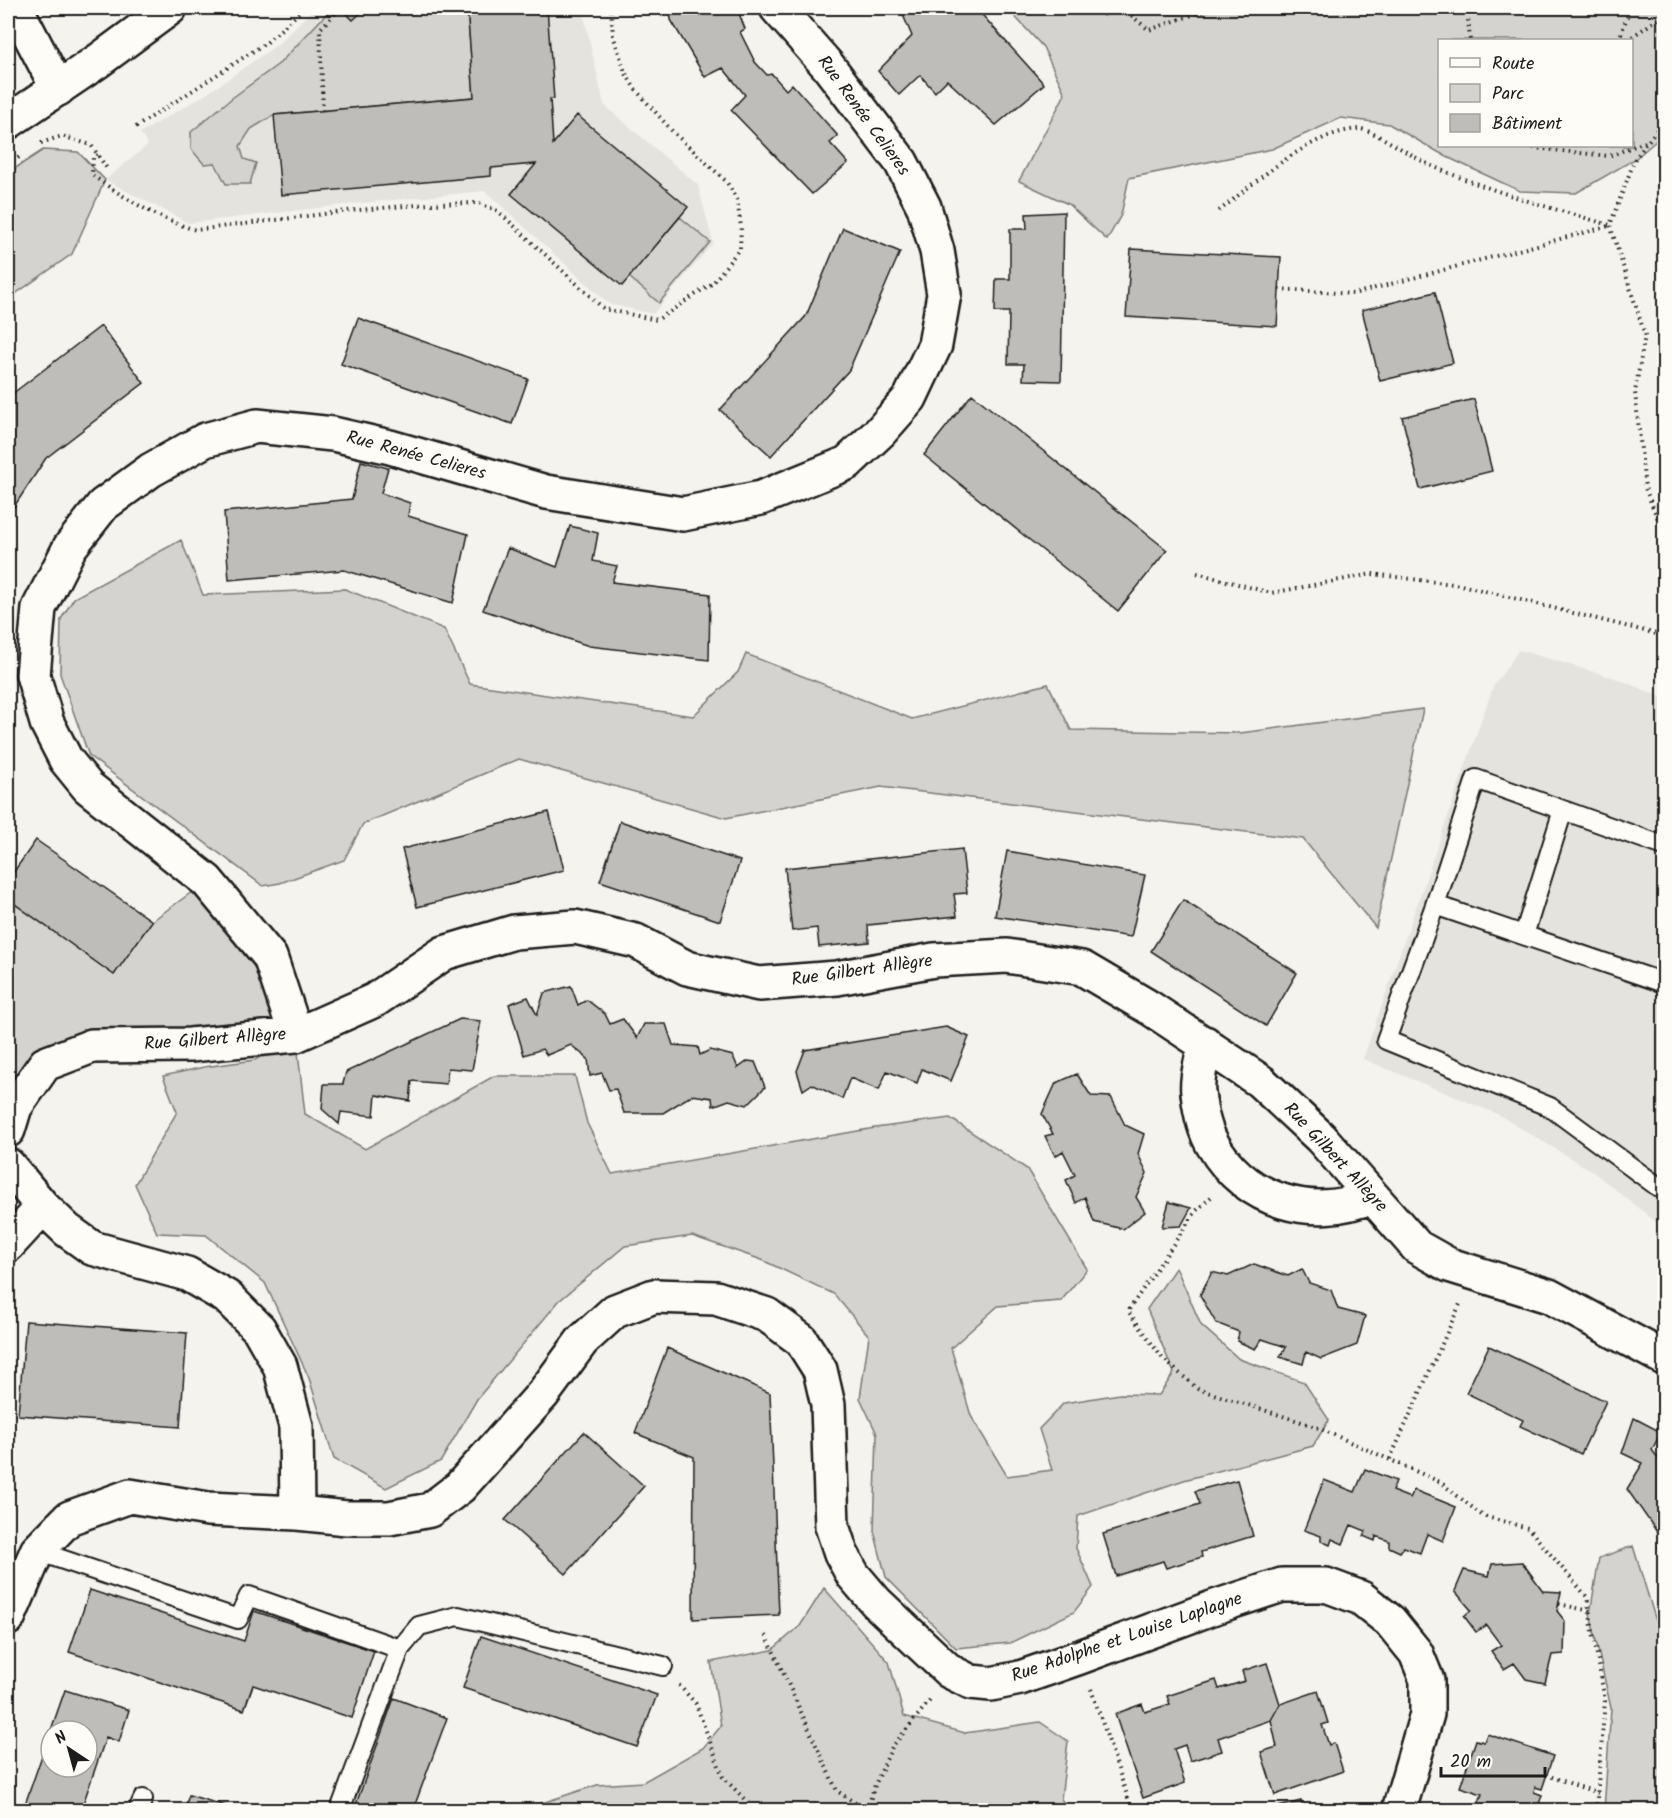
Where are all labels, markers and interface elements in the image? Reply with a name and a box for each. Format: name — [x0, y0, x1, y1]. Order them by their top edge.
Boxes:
legend — [1438, 39, 1633, 147]
street label: Rue Renée Celieres — [809, 50, 917, 183]
text: Route — [1492, 50, 1534, 79]
text: Parc — [1492, 80, 1524, 109]
text: Bâtiment — [1492, 110, 1563, 139]
street label: Rue Renée Celieres — [343, 423, 489, 489]
street label: Rue Gilbert Allègre — [790, 947, 934, 995]
street label: Rue Gilbert Allègre — [143, 1021, 287, 1059]
street label: Rue Gilbert Allègre — [1276, 1096, 1394, 1220]
street label: Rue Adolphe et Louise Laplagne — [1008, 1585, 1246, 1691]
north arrow — [39, 1719, 99, 1779]
text: N — [50, 1725, 73, 1751]
scale bar — [1441, 1740, 1544, 1778]
text: 20 m — [1450, 1748, 1491, 1777]

